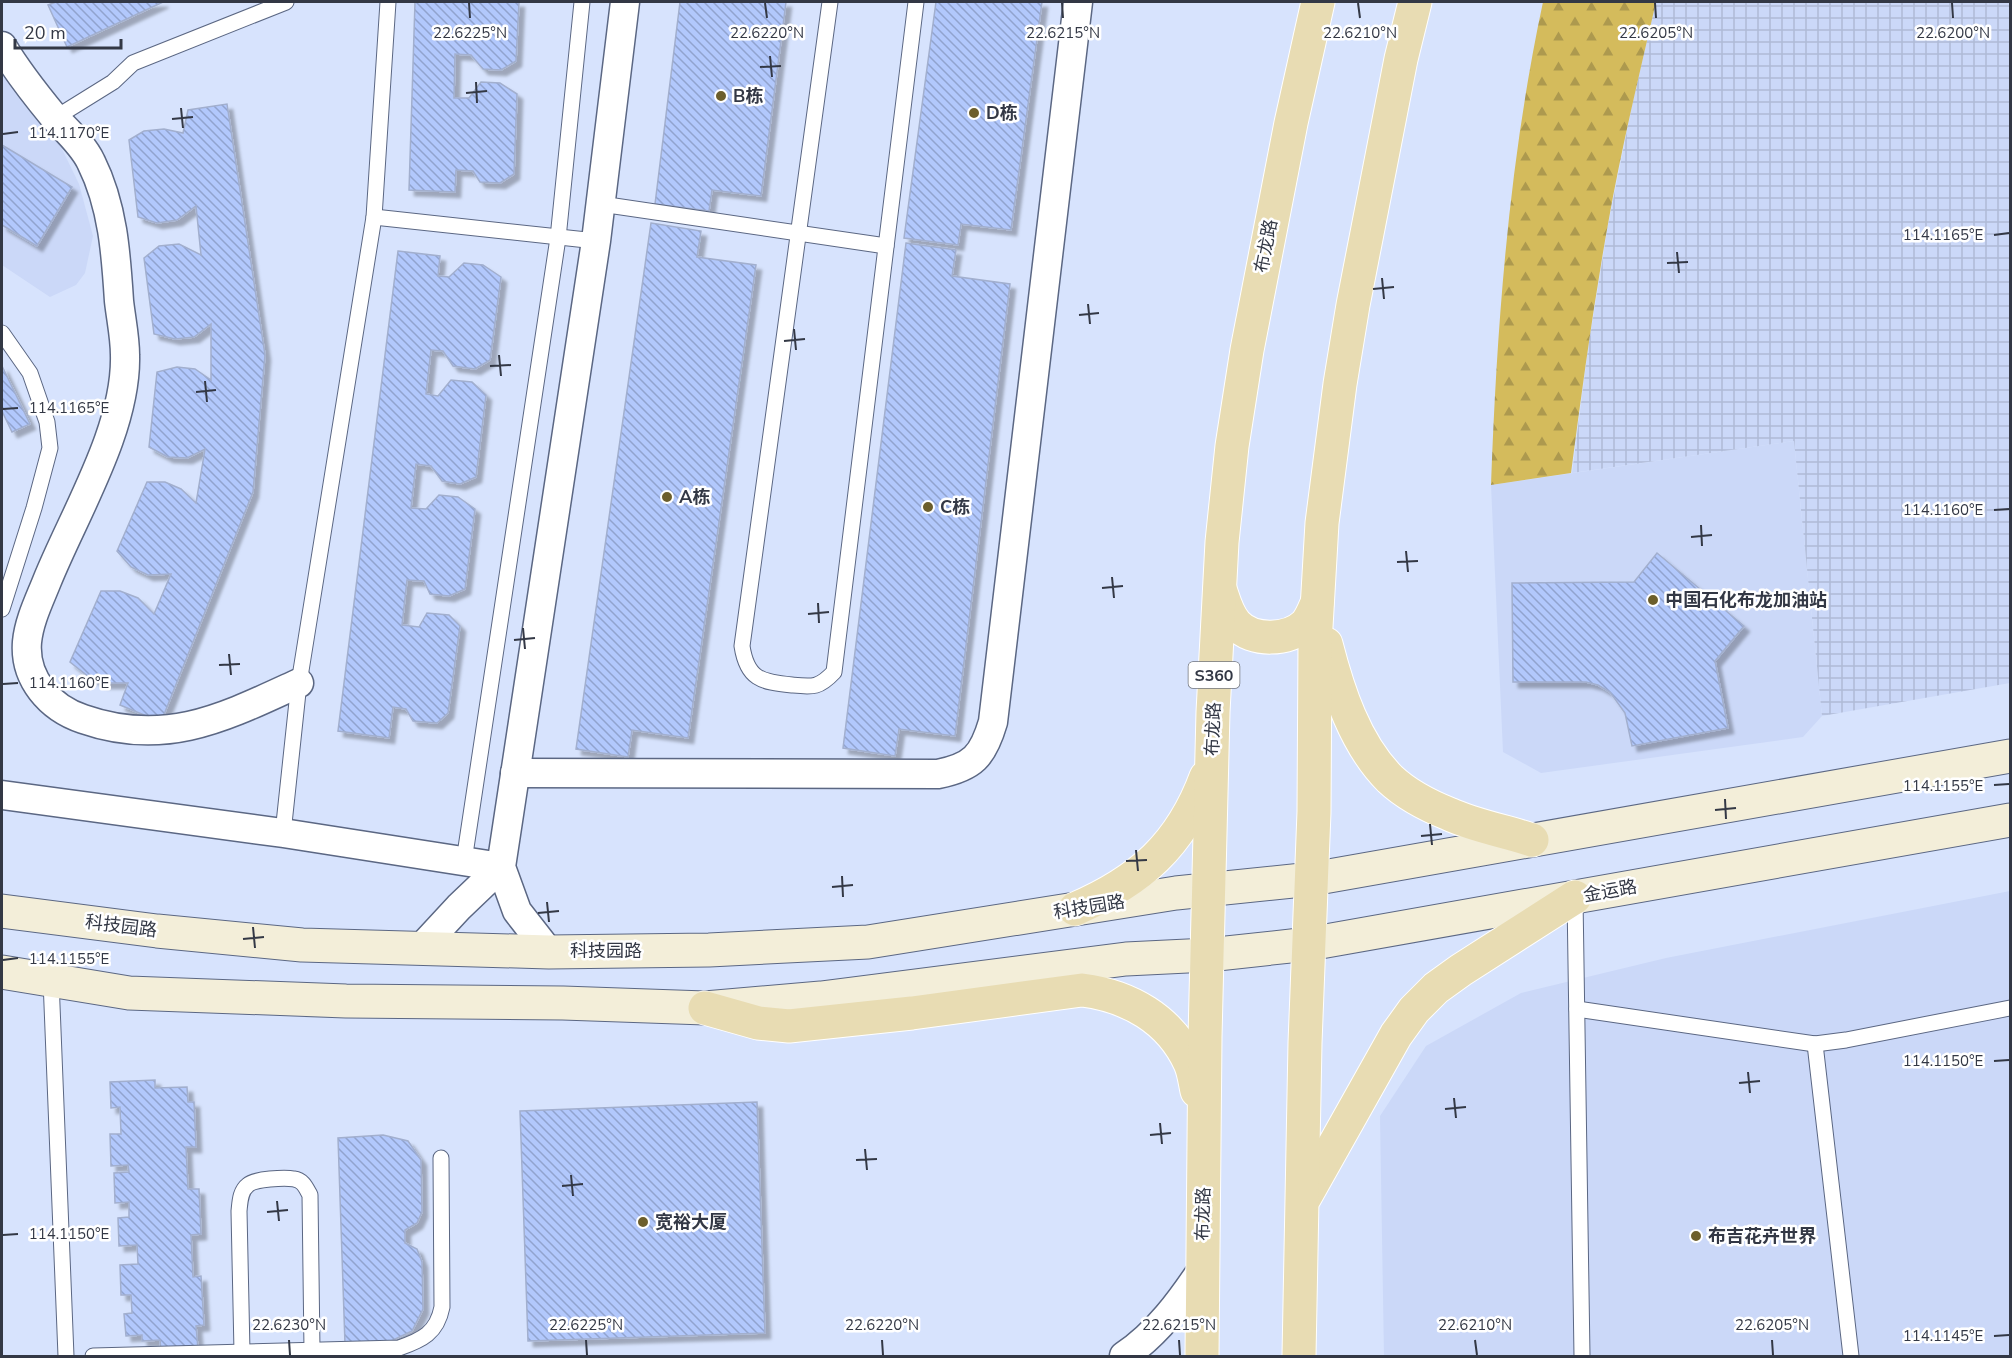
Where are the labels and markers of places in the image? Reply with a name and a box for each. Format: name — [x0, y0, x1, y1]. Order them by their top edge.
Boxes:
place label: B栋 — [733, 84, 763, 108]
marker: B栋 — [714, 89, 728, 103]
place label: D栋 — [986, 101, 1018, 125]
marker: D栋 — [967, 106, 981, 120]
place label: A栋 — [679, 485, 710, 509]
marker: A栋 — [660, 490, 674, 504]
place label: C栋 — [940, 495, 970, 519]
marker: C栋 — [921, 500, 935, 514]
place label: 中国石化布龙加油站 — [1665, 588, 1827, 612]
marker: 中国石化布龙加油站 — [1646, 593, 1660, 607]
place label: 宽裕大厦 — [655, 1210, 727, 1234]
marker: 宽裕大厦 — [636, 1215, 650, 1229]
place label: 布吉花卉世界 — [1708, 1224, 1816, 1248]
marker: 布吉花卉世界 — [1689, 1229, 1703, 1243]

